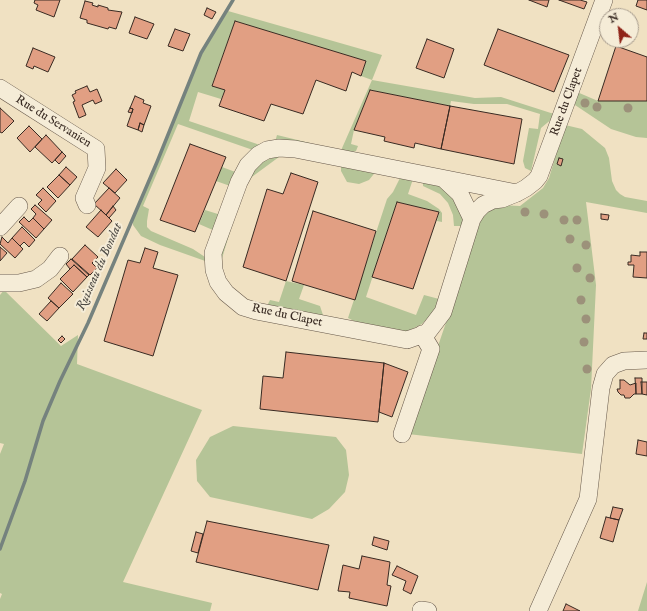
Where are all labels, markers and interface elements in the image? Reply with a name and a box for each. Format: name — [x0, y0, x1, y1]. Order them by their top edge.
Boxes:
north arrow — [599, 8, 639, 48]
text: N — [606, 10, 621, 27]
street label: Rue du Clapet — [548, 66, 586, 138]
street label: Rue du Servanien — [12, 93, 94, 151]
water label: Ruisseau du Bondat — [74, 221, 126, 313]
street label: Rue du Clapet — [250, 301, 324, 331]

